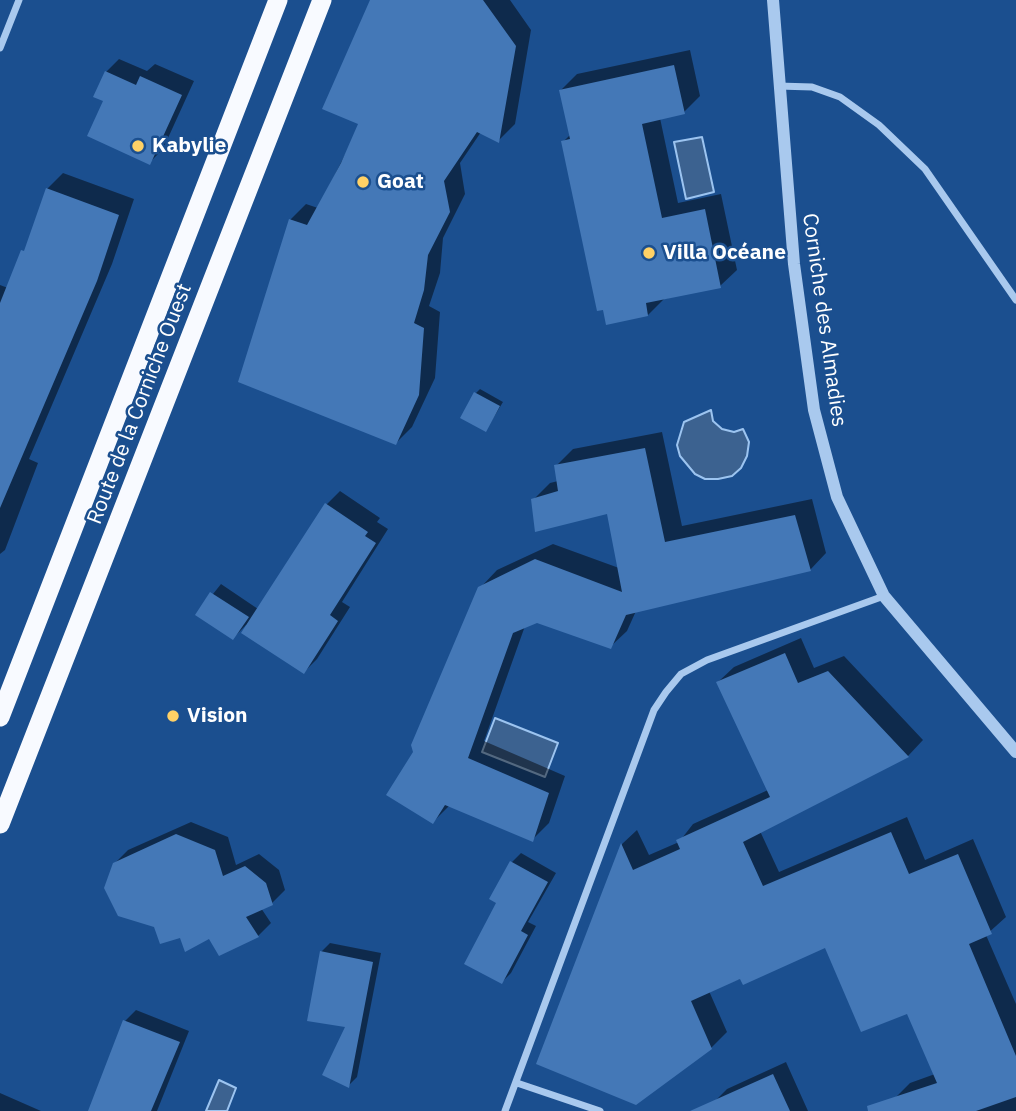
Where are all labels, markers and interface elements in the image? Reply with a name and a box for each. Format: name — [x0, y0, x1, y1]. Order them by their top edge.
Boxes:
place label: Kabylie — [152, 133, 226, 159]
marker: Kabylie — [130, 138, 146, 154]
place label: Goat — [377, 169, 424, 195]
marker: Goat — [355, 174, 371, 190]
street label: Corniche des Almadies — [797, 212, 851, 428]
place label: Villa Océane — [663, 240, 786, 266]
marker: Villa Océane — [641, 245, 657, 261]
street label: Route de la Corniche Ouest — [82, 280, 198, 528]
place label: Vision — [187, 703, 248, 729]
marker: Vision — [165, 708, 181, 724]

